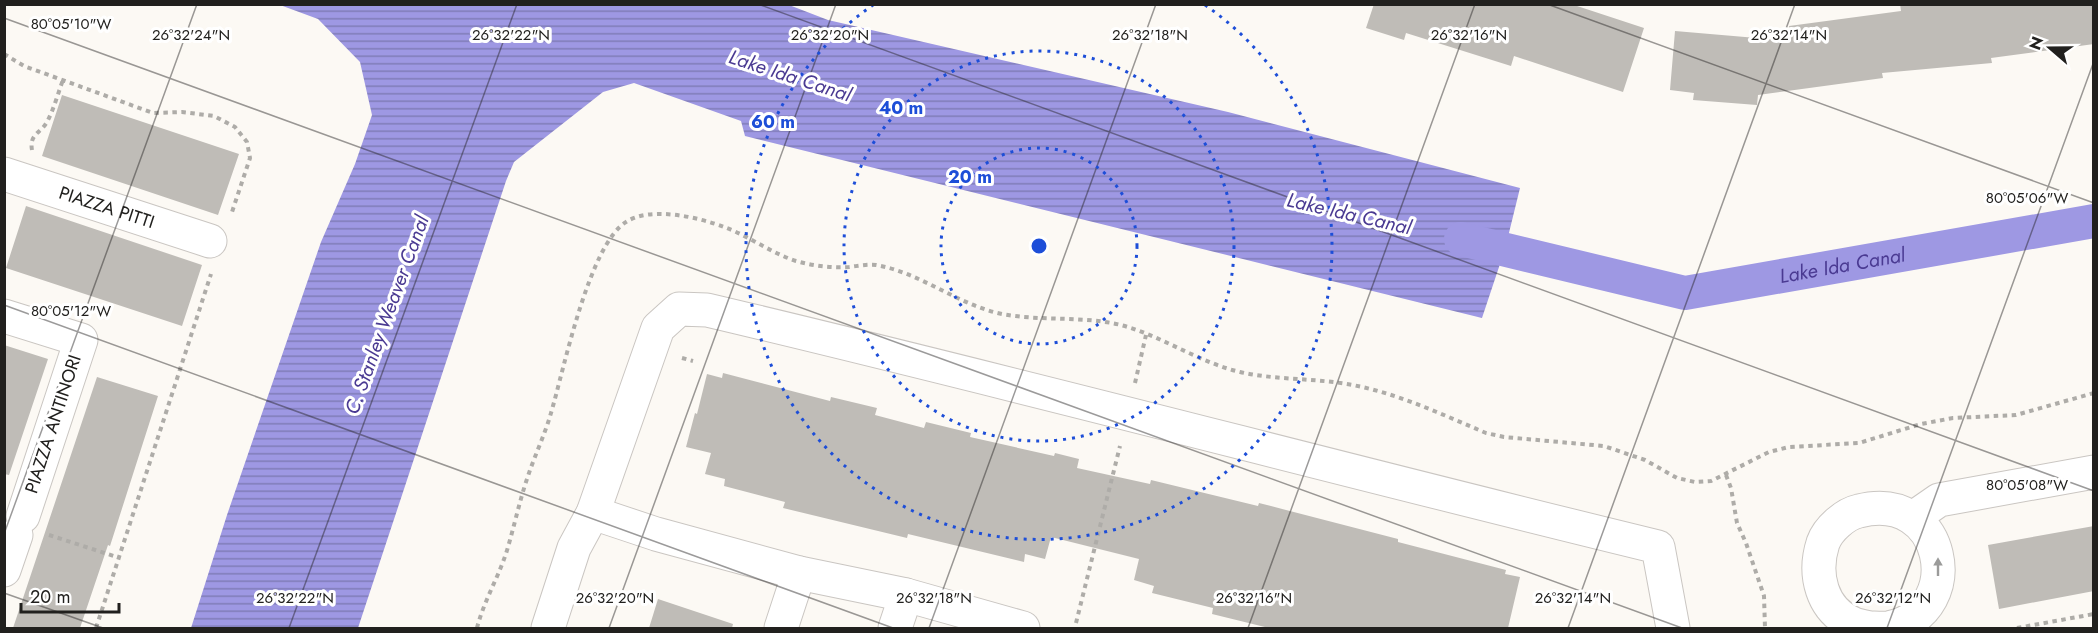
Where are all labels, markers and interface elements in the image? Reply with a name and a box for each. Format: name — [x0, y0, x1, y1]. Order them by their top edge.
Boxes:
text: 80°05'10"W — [31, 13, 111, 35]
north arrow — [2020, 18, 2080, 78]
text: 26°32'24"N — [152, 24, 230, 46]
text: 26°32'22"N — [472, 24, 550, 46]
text: 26°32'20"N — [791, 24, 869, 46]
text: 26°32'18"N — [1112, 24, 1188, 46]
text: 26°32'16"N — [1431, 24, 1507, 46]
text: 26°32'14"N — [1751, 24, 1827, 46]
text: N — [2023, 33, 2049, 53]
water label: Lake Ida Canal — [725, 43, 856, 110]
text: 40 m — [879, 95, 923, 121]
text: 60 m — [751, 109, 795, 135]
text: 20 m — [948, 164, 992, 190]
street label: PIAZZA PITTI — [56, 180, 158, 235]
water label: Lake Ida Canal — [1284, 186, 1416, 243]
text: 80°05'06"W — [1986, 187, 2068, 209]
water label: C. Stanley Weaver Canal — [338, 210, 437, 418]
centre of rings — [1029, 236, 1049, 256]
water label: Lake Ida Canal — [1777, 240, 1909, 291]
text: 80°05'12"W — [31, 300, 111, 322]
street label: PIAZZA ANTINORI — [18, 351, 88, 497]
text: 80°05'08"W — [1986, 474, 2068, 496]
one-way arrow — [1933, 558, 1943, 577]
scale bar — [21, 576, 118, 614]
text: 20 m — [30, 584, 70, 610]
text: 26°32'22"N — [256, 587, 334, 609]
text: 26°32'20"N — [576, 587, 654, 609]
text: 26°32'18"N — [896, 587, 972, 609]
text: 26°32'16"N — [1216, 587, 1292, 609]
text: 26°32'14"N — [1535, 587, 1611, 609]
text: 26°32'12"N — [1855, 587, 1931, 609]

